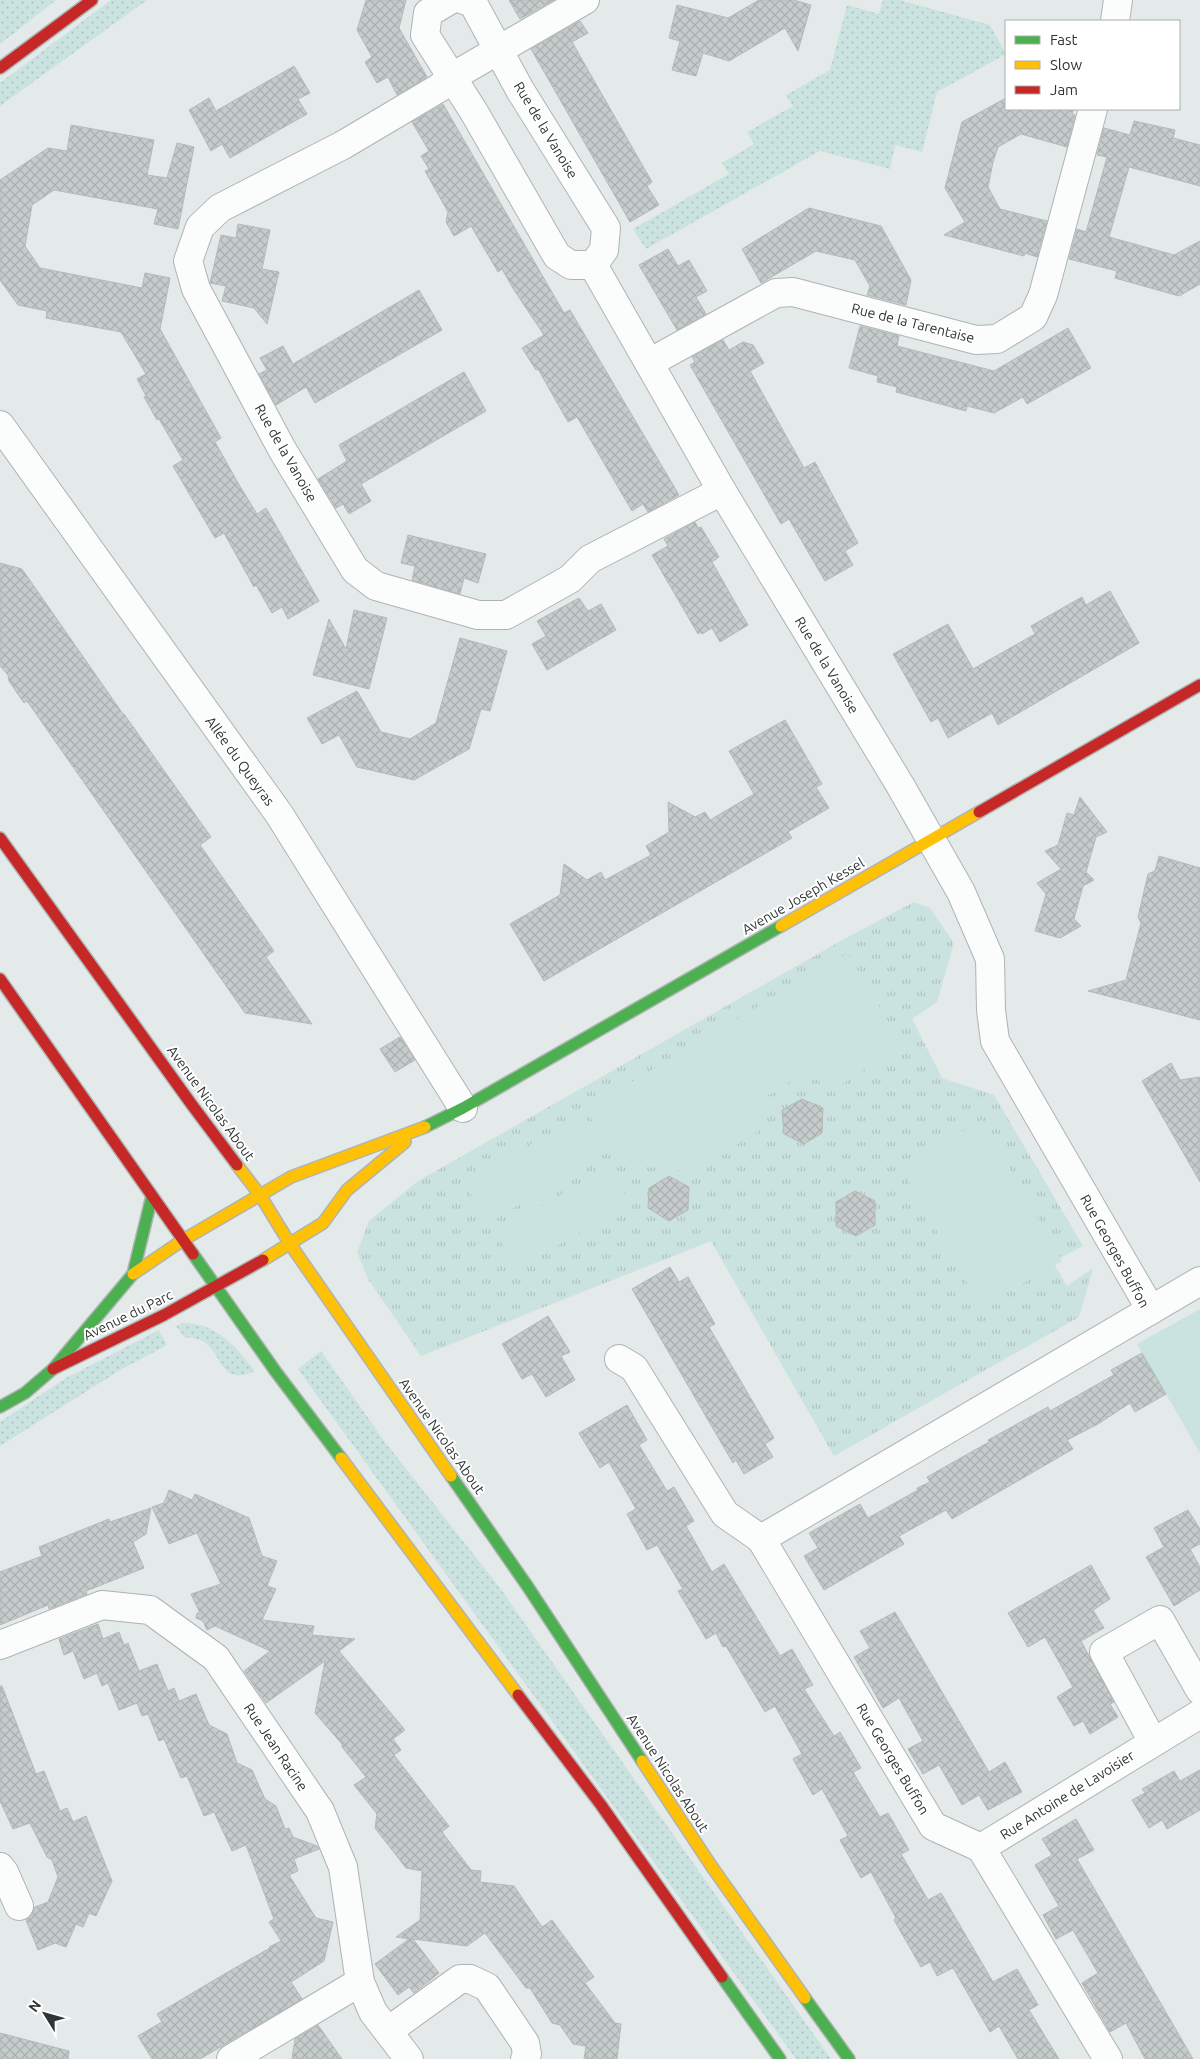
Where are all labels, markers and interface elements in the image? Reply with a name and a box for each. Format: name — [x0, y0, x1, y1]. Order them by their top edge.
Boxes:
legend — [1005, 20, 1180, 110]
text: Fast — [1050, 31, 1078, 48]
text: Slow — [1050, 56, 1083, 73]
street label: Rue de la Vanoise — [511, 79, 581, 181]
text: Jam — [1050, 81, 1078, 98]
street label: Rue de la Tarentaise — [850, 300, 976, 346]
street label: Rue de la Vanoise — [252, 401, 320, 505]
street label: Rue de la Vanoise — [792, 614, 862, 716]
street label: Allée du Queyras — [202, 713, 278, 809]
street label: Avenue Joseph Kessel — [739, 854, 867, 937]
street label: Avenue Nicolas About — [164, 1043, 258, 1164]
street label: Rue Georges Buffon — [1077, 1192, 1153, 1310]
street label: Avenue du Parc — [81, 1286, 176, 1343]
street label: Avenue Nicolas About — [396, 1375, 488, 1497]
street label: Rue Jean Racine — [241, 1700, 311, 1794]
street label: Rue Georges Buffon — [853, 1700, 933, 1818]
street label: Avenue Nicolas About — [624, 1711, 712, 1835]
street label: Rue Antoine de Lavoisier — [997, 1747, 1138, 1843]
north arrow — [20, 1989, 70, 2039]
text: N — [25, 1997, 44, 2015]

